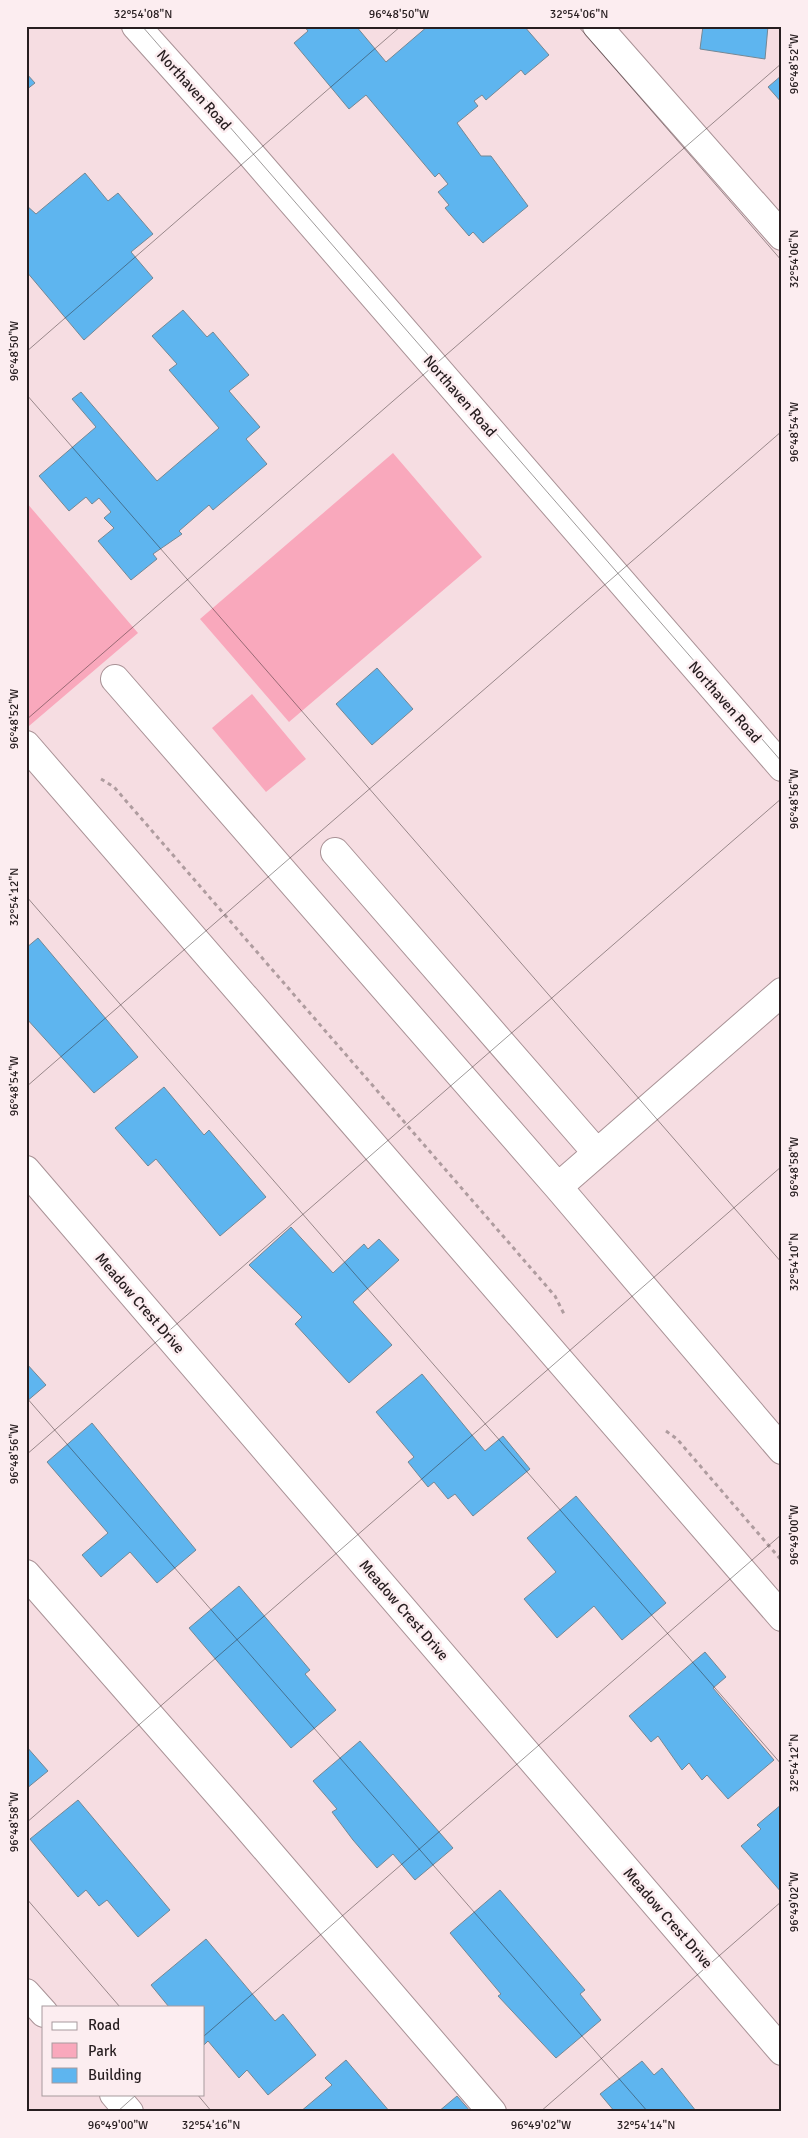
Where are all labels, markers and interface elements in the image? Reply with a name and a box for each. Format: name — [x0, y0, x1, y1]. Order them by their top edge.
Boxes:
text: 32°54'08"N — [114, 7, 172, 22]
text: 96°48'50"W — [369, 7, 429, 22]
text: 32°54'06"N — [550, 7, 608, 22]
text: 96°48'52"W — [787, 34, 802, 94]
street label: Northaven Road — [153, 46, 235, 134]
text: 32°54'06"N — [787, 230, 802, 288]
text: 96°48'50"W — [7, 321, 22, 381]
street label: Northaven Road — [420, 351, 500, 441]
text: 96°48'54"W — [787, 402, 802, 462]
street label: Northaven Road — [685, 657, 765, 747]
text: 96°48'52"W — [7, 689, 22, 749]
text: 96°48'56"W — [787, 769, 802, 829]
text: 32°54'12"N — [7, 868, 22, 926]
text: 96°48'54"W — [7, 1056, 22, 1116]
text: 96°48'58"W — [787, 1137, 802, 1197]
text: 32°54'10"N — [787, 1233, 802, 1291]
street label: Meadow Crest Drive — [91, 1249, 189, 1357]
text: 96°48'56"W — [7, 1424, 22, 1484]
text: 96°49'00"W — [787, 1505, 802, 1565]
street label: Meadow Crest Drive — [355, 1556, 453, 1664]
text: 32°54'12"N — [787, 1734, 802, 1792]
text: 96°48'58"W — [7, 1792, 22, 1852]
street label: Meadow Crest Drive — [619, 1864, 717, 1972]
text: 96°49'02"W — [787, 1872, 802, 1932]
legend — [42, 2006, 205, 2096]
text: Road — [88, 2016, 120, 2034]
text: Park — [88, 2042, 117, 2060]
text: Building — [88, 2066, 142, 2084]
text: 96°49'00"W — [88, 2118, 148, 2133]
text: 32°54'16"N — [182, 2118, 240, 2133]
text: 96°49'02"W — [511, 2118, 571, 2133]
text: 32°54'14"N — [617, 2118, 675, 2133]

